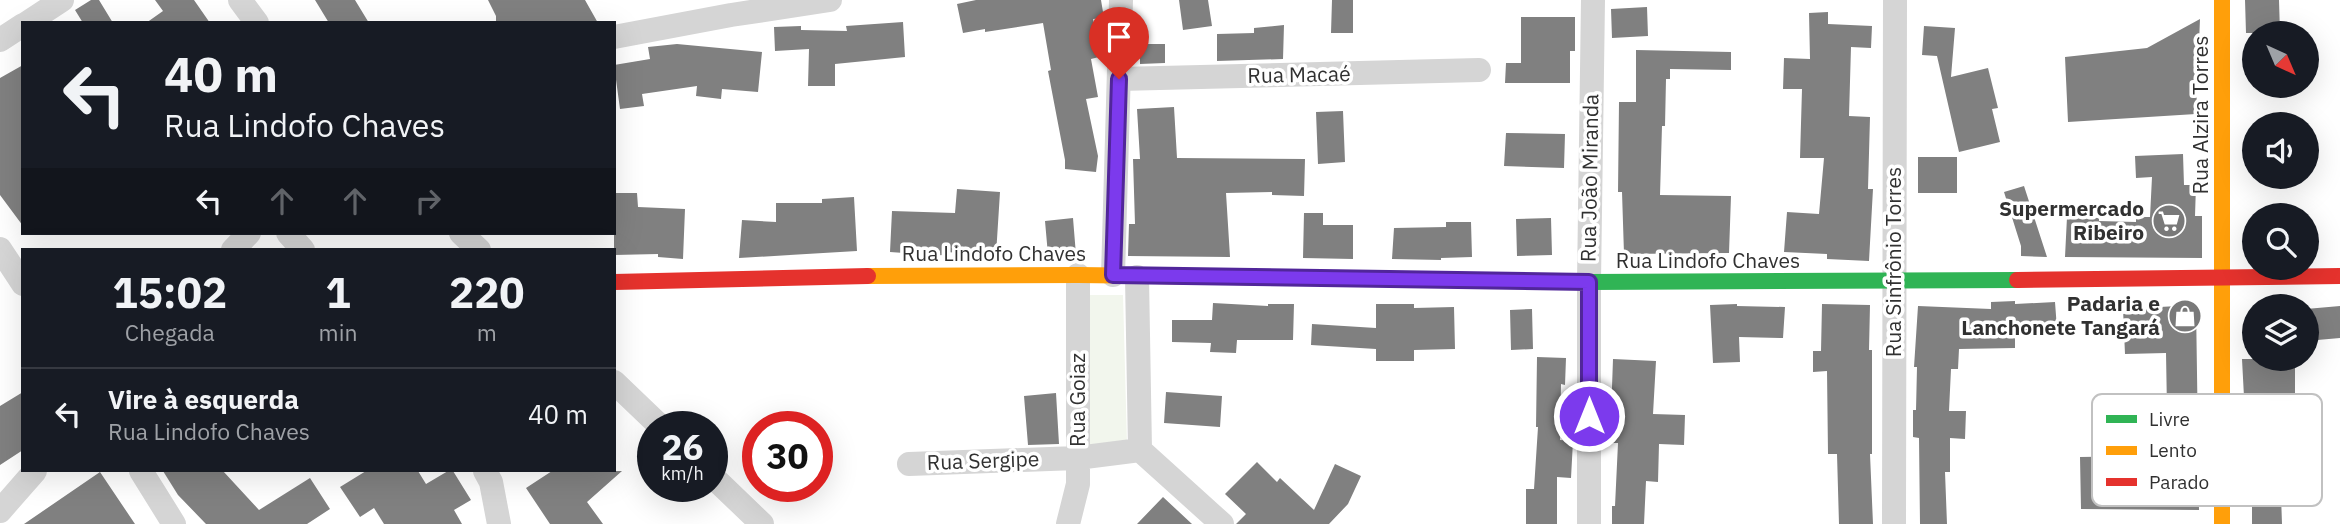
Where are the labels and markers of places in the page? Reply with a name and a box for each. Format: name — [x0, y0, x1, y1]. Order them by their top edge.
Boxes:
pin — [1089, 7, 1149, 79]
place label: Supermercado Ribeiro — [1999, 194, 2144, 246]
supermarket icon: Supermercado Ribeiro — [2150, 202, 2188, 240]
place label: Padaria e Lanchonete Tangará — [1961, 289, 2160, 341]
shop icon: Padaria e Lanchonete Tangará — [2166, 297, 2204, 335]

